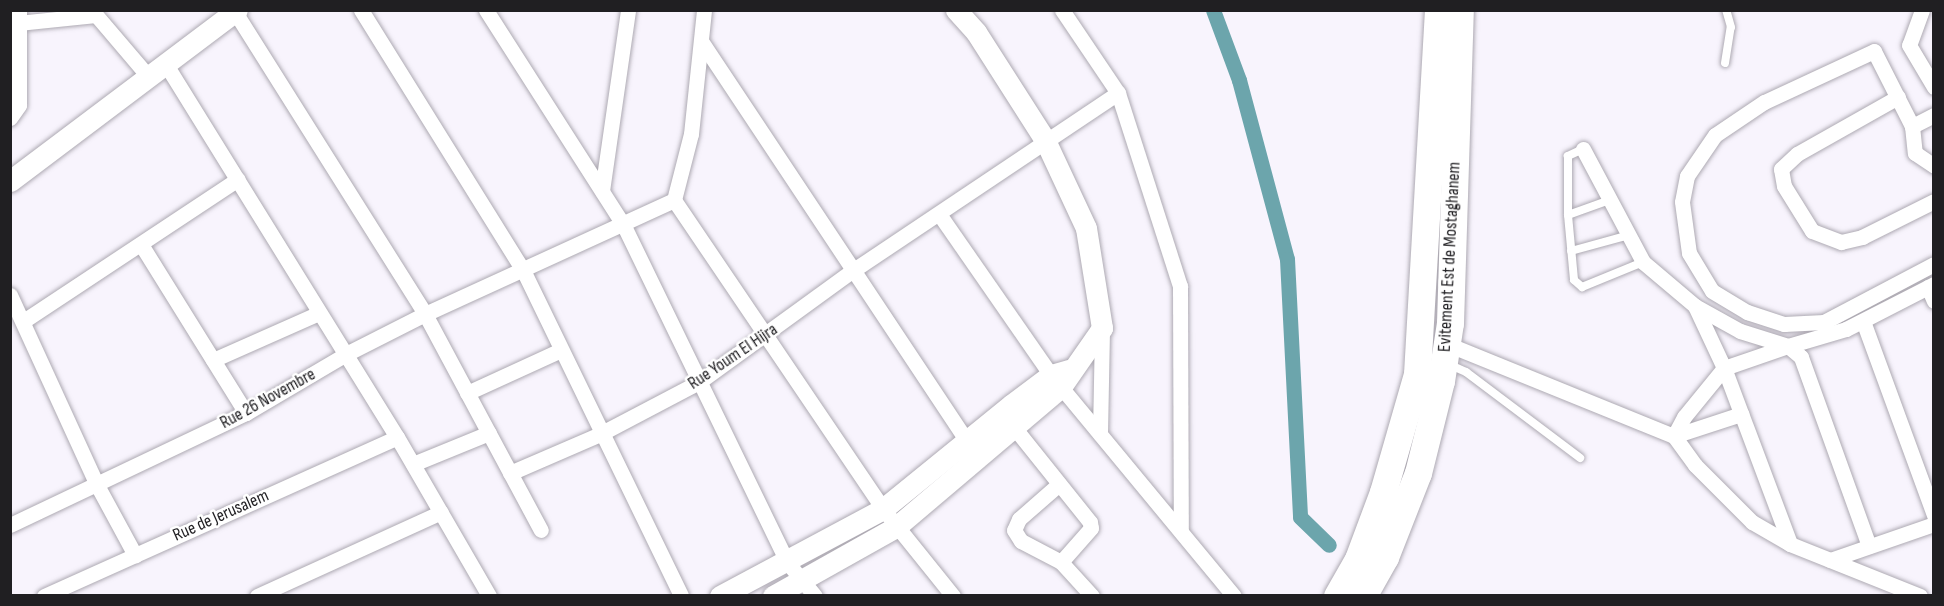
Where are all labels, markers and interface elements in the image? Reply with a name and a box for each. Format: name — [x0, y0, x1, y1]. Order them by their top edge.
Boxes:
street label: Evitement Est de Mostaghanem — [1434, 161, 1466, 353]
street label: Rue Youm El Hijra — [684, 319, 782, 395]
street label: Rue 26 Novembre — [216, 364, 320, 434]
street label: Rue de Jerusalem — [170, 485, 272, 547]

